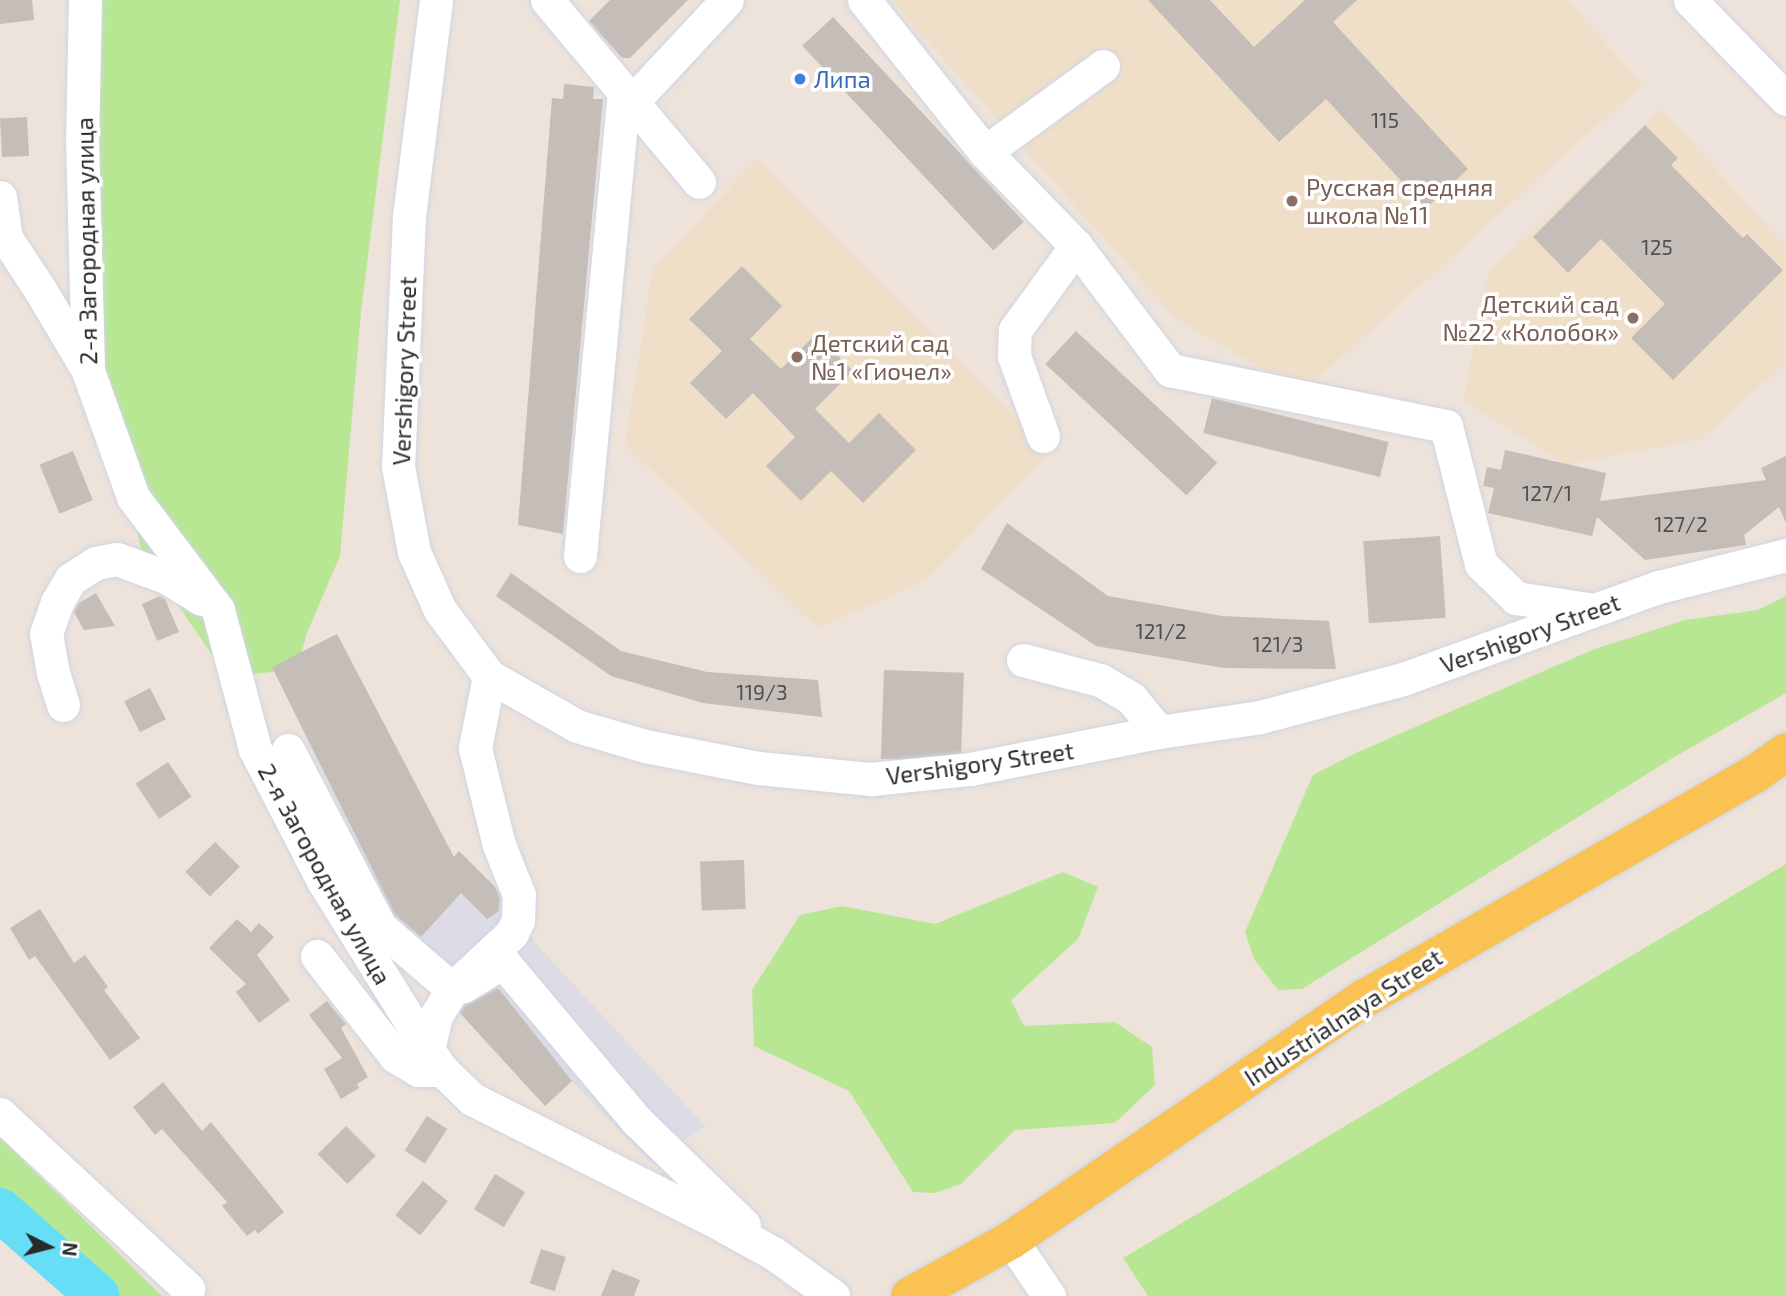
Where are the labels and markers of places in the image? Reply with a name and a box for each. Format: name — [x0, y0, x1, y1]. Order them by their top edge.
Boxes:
place label: Липа — [814, 65, 871, 93]
marker: Липа — [792, 71, 808, 87]
place label: Русская средняя школа №11 — [1306, 173, 1493, 229]
marker: Русская средняя школа №11 — [1284, 193, 1300, 209]
place label: Детский сад №22 «Колобок» — [1442, 290, 1619, 346]
marker: Детский сад №22 «Колобок» — [1625, 310, 1641, 326]
place label: Детский сад №1 «Гиочел» — [811, 329, 952, 385]
marker: Детский сад №1 «Гиочел» — [789, 349, 805, 365]

